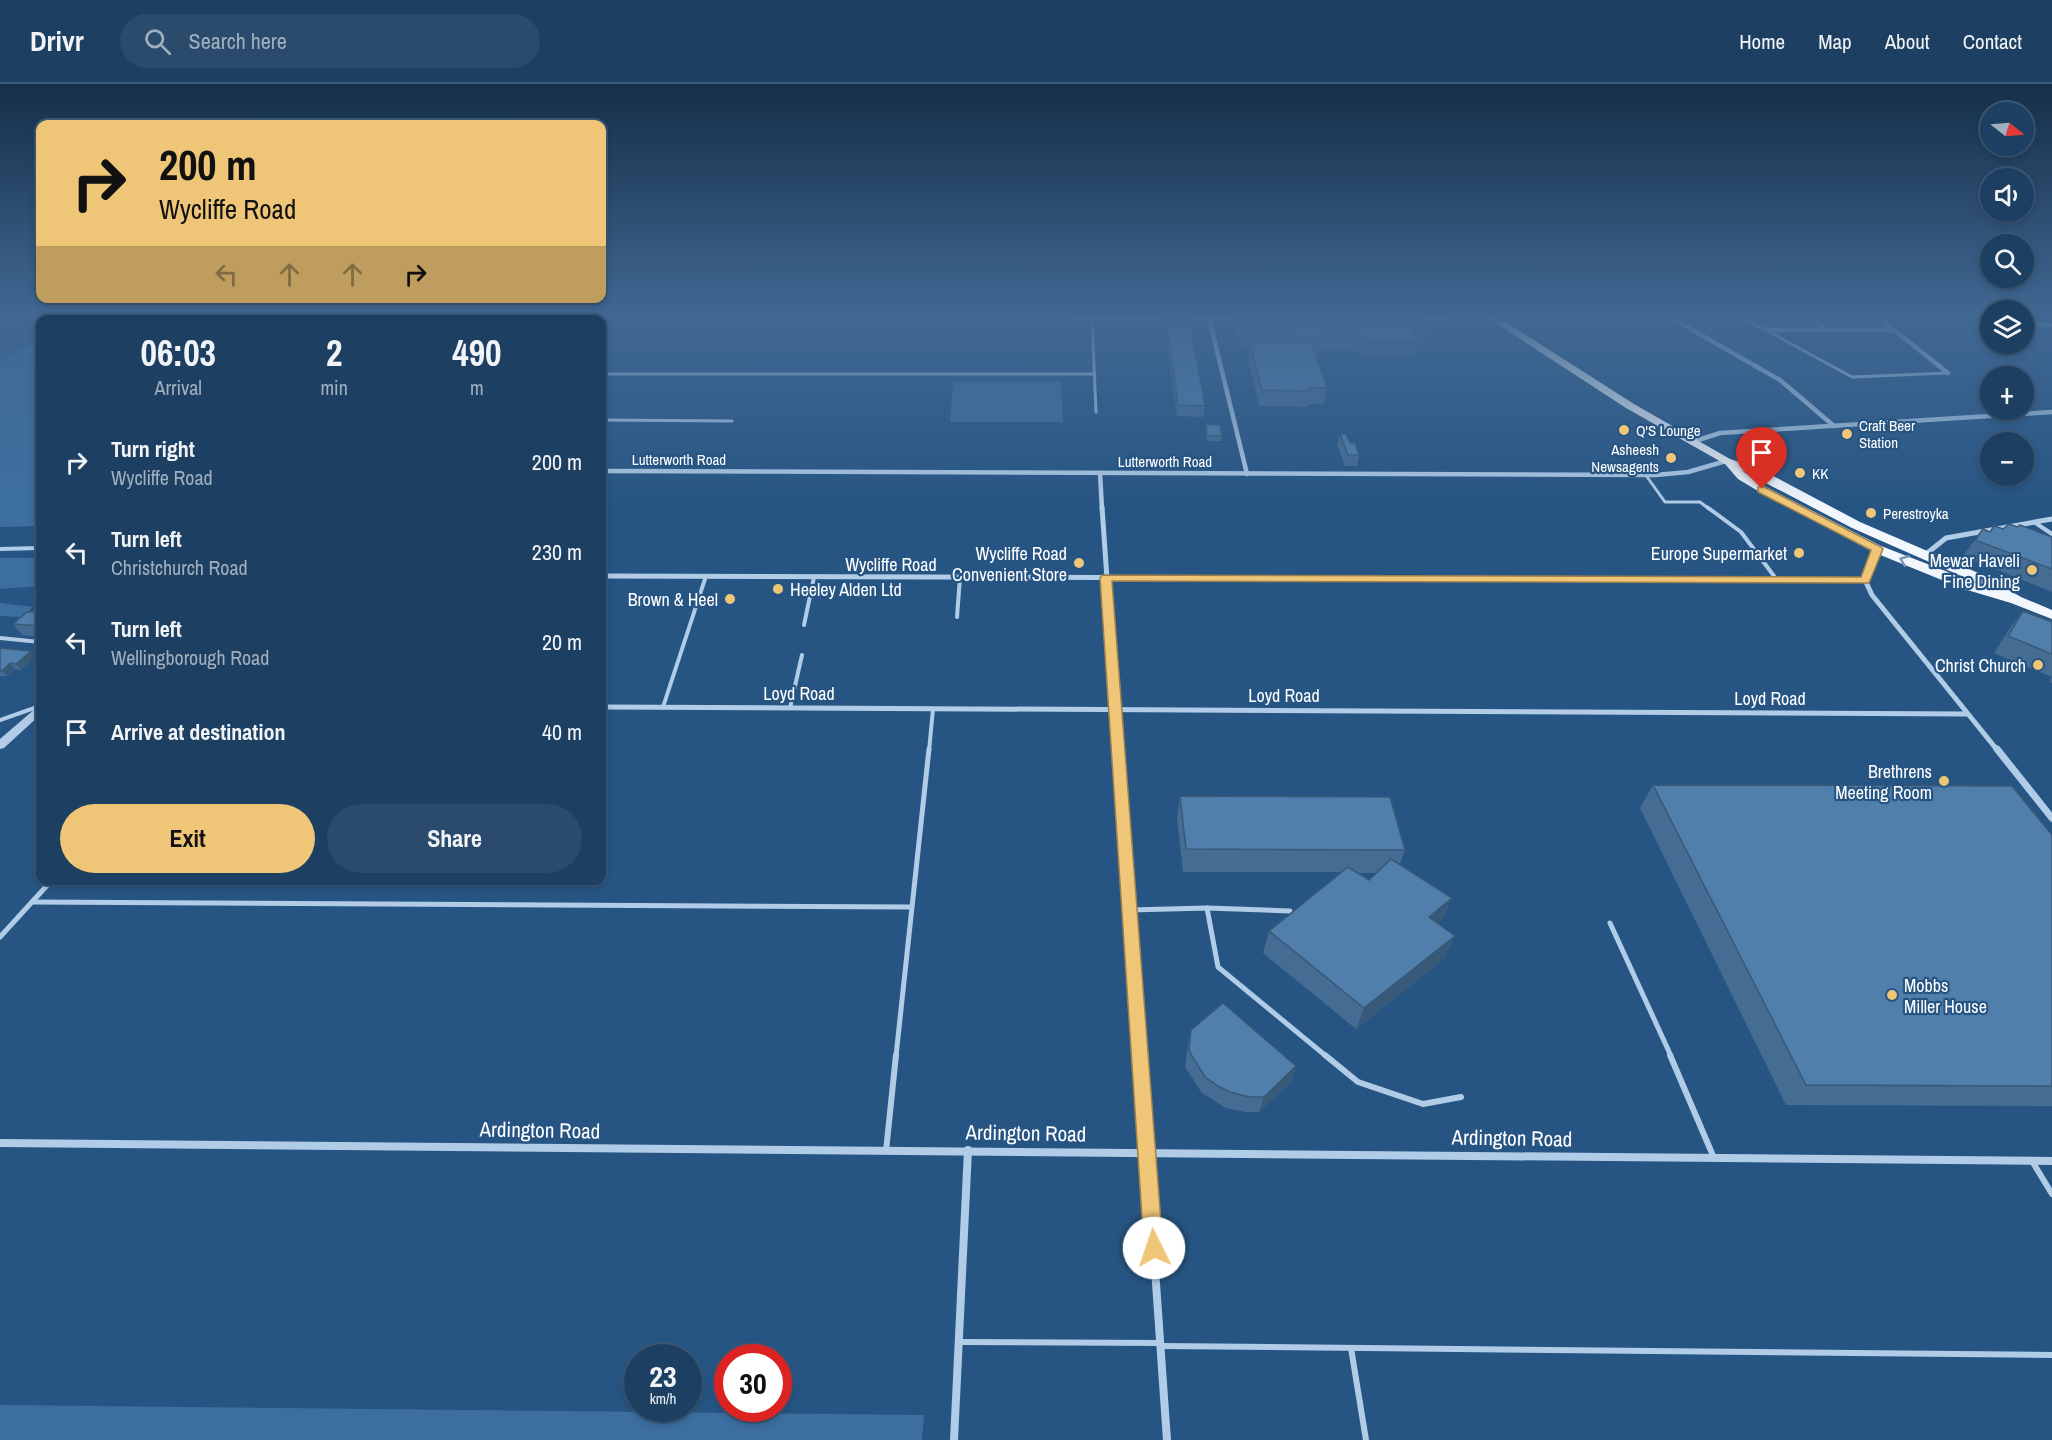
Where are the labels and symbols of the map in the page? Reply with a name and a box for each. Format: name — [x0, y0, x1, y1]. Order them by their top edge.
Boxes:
north arrow — [1980, 102, 2034, 156]
place label: Craft Beer Station — [1859, 415, 1915, 453]
place label: Q'S Lounge — [1636, 420, 1701, 441]
marker: Q'S Lounge — [1617, 423, 1631, 437]
pin — [1736, 427, 1787, 489]
marker: Craft Beer Station — [1840, 427, 1854, 441]
place label: Asheesh Newsagents — [1591, 439, 1659, 477]
street label: Lutterworth Road — [632, 449, 726, 470]
street label: Lutterworth Road — [1118, 451, 1212, 472]
marker: Asheesh Newsagents — [1664, 451, 1678, 465]
place label: KK — [1812, 463, 1829, 484]
marker: KK — [1793, 466, 1807, 480]
place label: Perestroyka — [1883, 503, 1949, 524]
marker: Perestroyka — [1864, 506, 1878, 520]
place label: Wycliffe Road Convenient Store — [952, 541, 1067, 587]
place label: Europe Supermarket — [1651, 541, 1787, 566]
marker: Europe Supermarket — [1792, 546, 1806, 560]
place label: Mewar Haveli Fine Dining — [1930, 548, 2021, 594]
street label: Wycliffe Road — [845, 552, 937, 577]
one-way arrow — [1899, 555, 1910, 567]
marker: Wycliffe Road Convenient Store — [1072, 556, 1086, 570]
marker: Mewar Haveli Fine Dining — [2025, 563, 2039, 577]
place label: Heeley Alden Ltd — [790, 577, 902, 602]
marker: Heeley Alden Ltd — [771, 582, 785, 596]
place label: Brown & Heel — [628, 587, 718, 612]
marker: Brown & Heel — [723, 592, 737, 606]
place label: Christ Church — [1935, 653, 2026, 678]
marker: Christ Church — [2031, 658, 2045, 672]
street label: Loyd Road — [763, 681, 835, 706]
street label: Loyd Road — [1248, 683, 1320, 708]
street label: Loyd Road — [1734, 686, 1806, 711]
place label: Brethrens Meeting Room — [1835, 759, 1932, 805]
marker: Brethrens Meeting Room — [1937, 774, 1951, 788]
place label: Mobbs Miller House — [1904, 973, 1987, 1019]
marker: Mobbs Miller House — [1885, 988, 1899, 1002]
street label: Ardington Road — [478, 1114, 601, 1146]
street label: Ardington Road — [964, 1117, 1087, 1149]
street label: Ardington Road — [1450, 1122, 1573, 1154]
position arrow — [1122, 1216, 1186, 1280]
speed limit sign: 30 — [714, 1344, 792, 1422]

